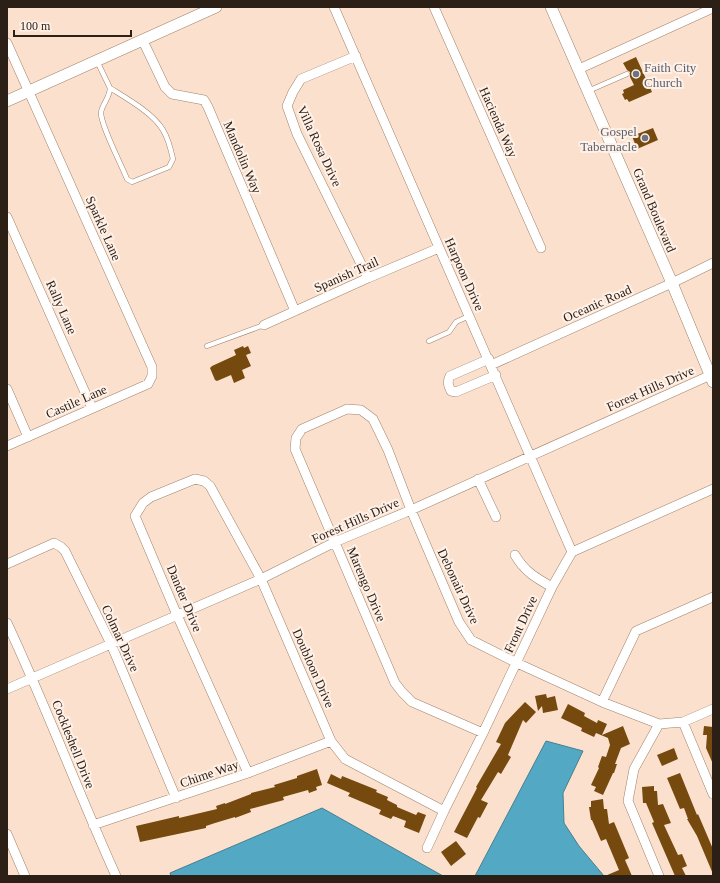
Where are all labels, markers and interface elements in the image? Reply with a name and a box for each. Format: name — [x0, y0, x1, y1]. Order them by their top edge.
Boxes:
scale bar — [14, 12, 131, 38]
text: 100 m — [20, 19, 51, 33]
place label: Faith City Church — [644, 60, 697, 90]
marker: Faith City Church — [631, 69, 641, 79]
street label: Hacienda Way — [476, 85, 521, 160]
street label: Villa Rosa Drive — [294, 103, 345, 189]
street label: Mandolin Way — [221, 119, 265, 196]
place label: Gospel Tabernacle — [580, 124, 637, 154]
marker: Gospel Tabernacle — [640, 133, 650, 143]
street label: Grand Boulevard — [630, 166, 679, 255]
street label: Sparkle Lane — [83, 194, 125, 263]
street label: Harpoon Drive — [442, 235, 487, 313]
street label: Spanish Trail — [312, 253, 381, 295]
street label: Rally Lane — [43, 278, 80, 337]
street label: Oceanic Road — [561, 282, 634, 325]
street label: Forest Hills Drive — [604, 362, 696, 414]
street label: Castile Lane — [43, 381, 109, 422]
street label: Forest Hills Drive — [309, 494, 401, 546]
street label: Marengo Drive — [344, 545, 389, 624]
street label: Debonair Drive — [435, 546, 483, 626]
street label: Dander Drive — [164, 563, 205, 634]
street label: Front Drive — [501, 593, 540, 655]
street label: Colmar Drive — [99, 602, 143, 674]
street label: Doubloon Drive — [289, 626, 338, 710]
street label: Cockleshell Drive — [49, 698, 98, 791]
street label: Chime Way — [178, 756, 241, 791]

